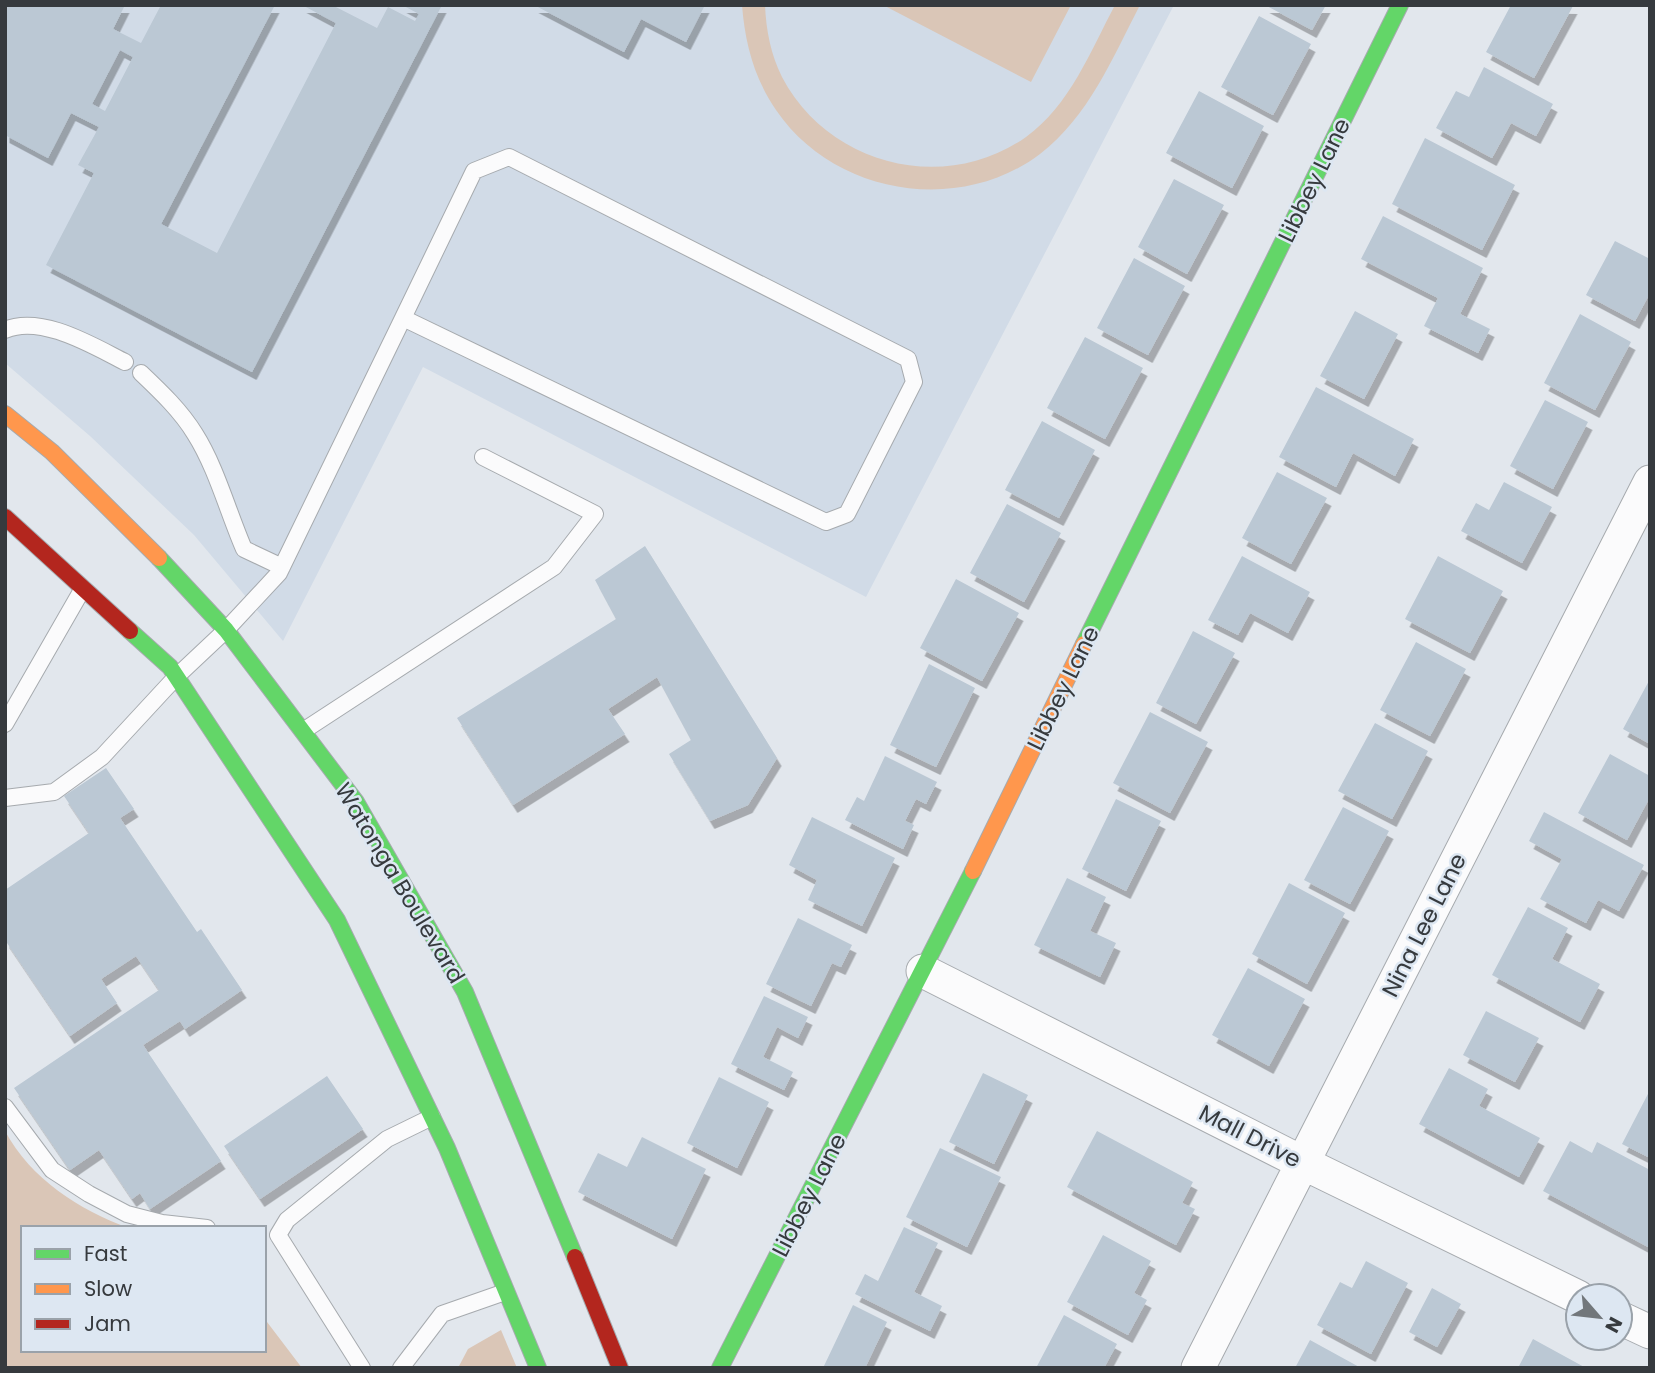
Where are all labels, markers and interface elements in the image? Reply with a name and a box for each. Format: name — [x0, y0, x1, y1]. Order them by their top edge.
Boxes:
street label: Libbey Lane — [1270, 113, 1358, 247]
street label: Libbey Lane — [1019, 621, 1107, 755]
street label: Watonga Boulevard — [327, 777, 473, 989]
street label: Nina Lee Lane — [1374, 848, 1474, 1002]
street label: Mall Drive — [1194, 1097, 1306, 1175]
street label: Libbey Lane — [764, 1128, 854, 1262]
legend — [21, 1226, 266, 1352]
text: Fast — [84, 1239, 127, 1268]
text: Slow — [84, 1274, 132, 1303]
north arrow — [1564, 1282, 1634, 1352]
text: Jam — [84, 1309, 131, 1338]
text: N — [1598, 1312, 1629, 1337]

